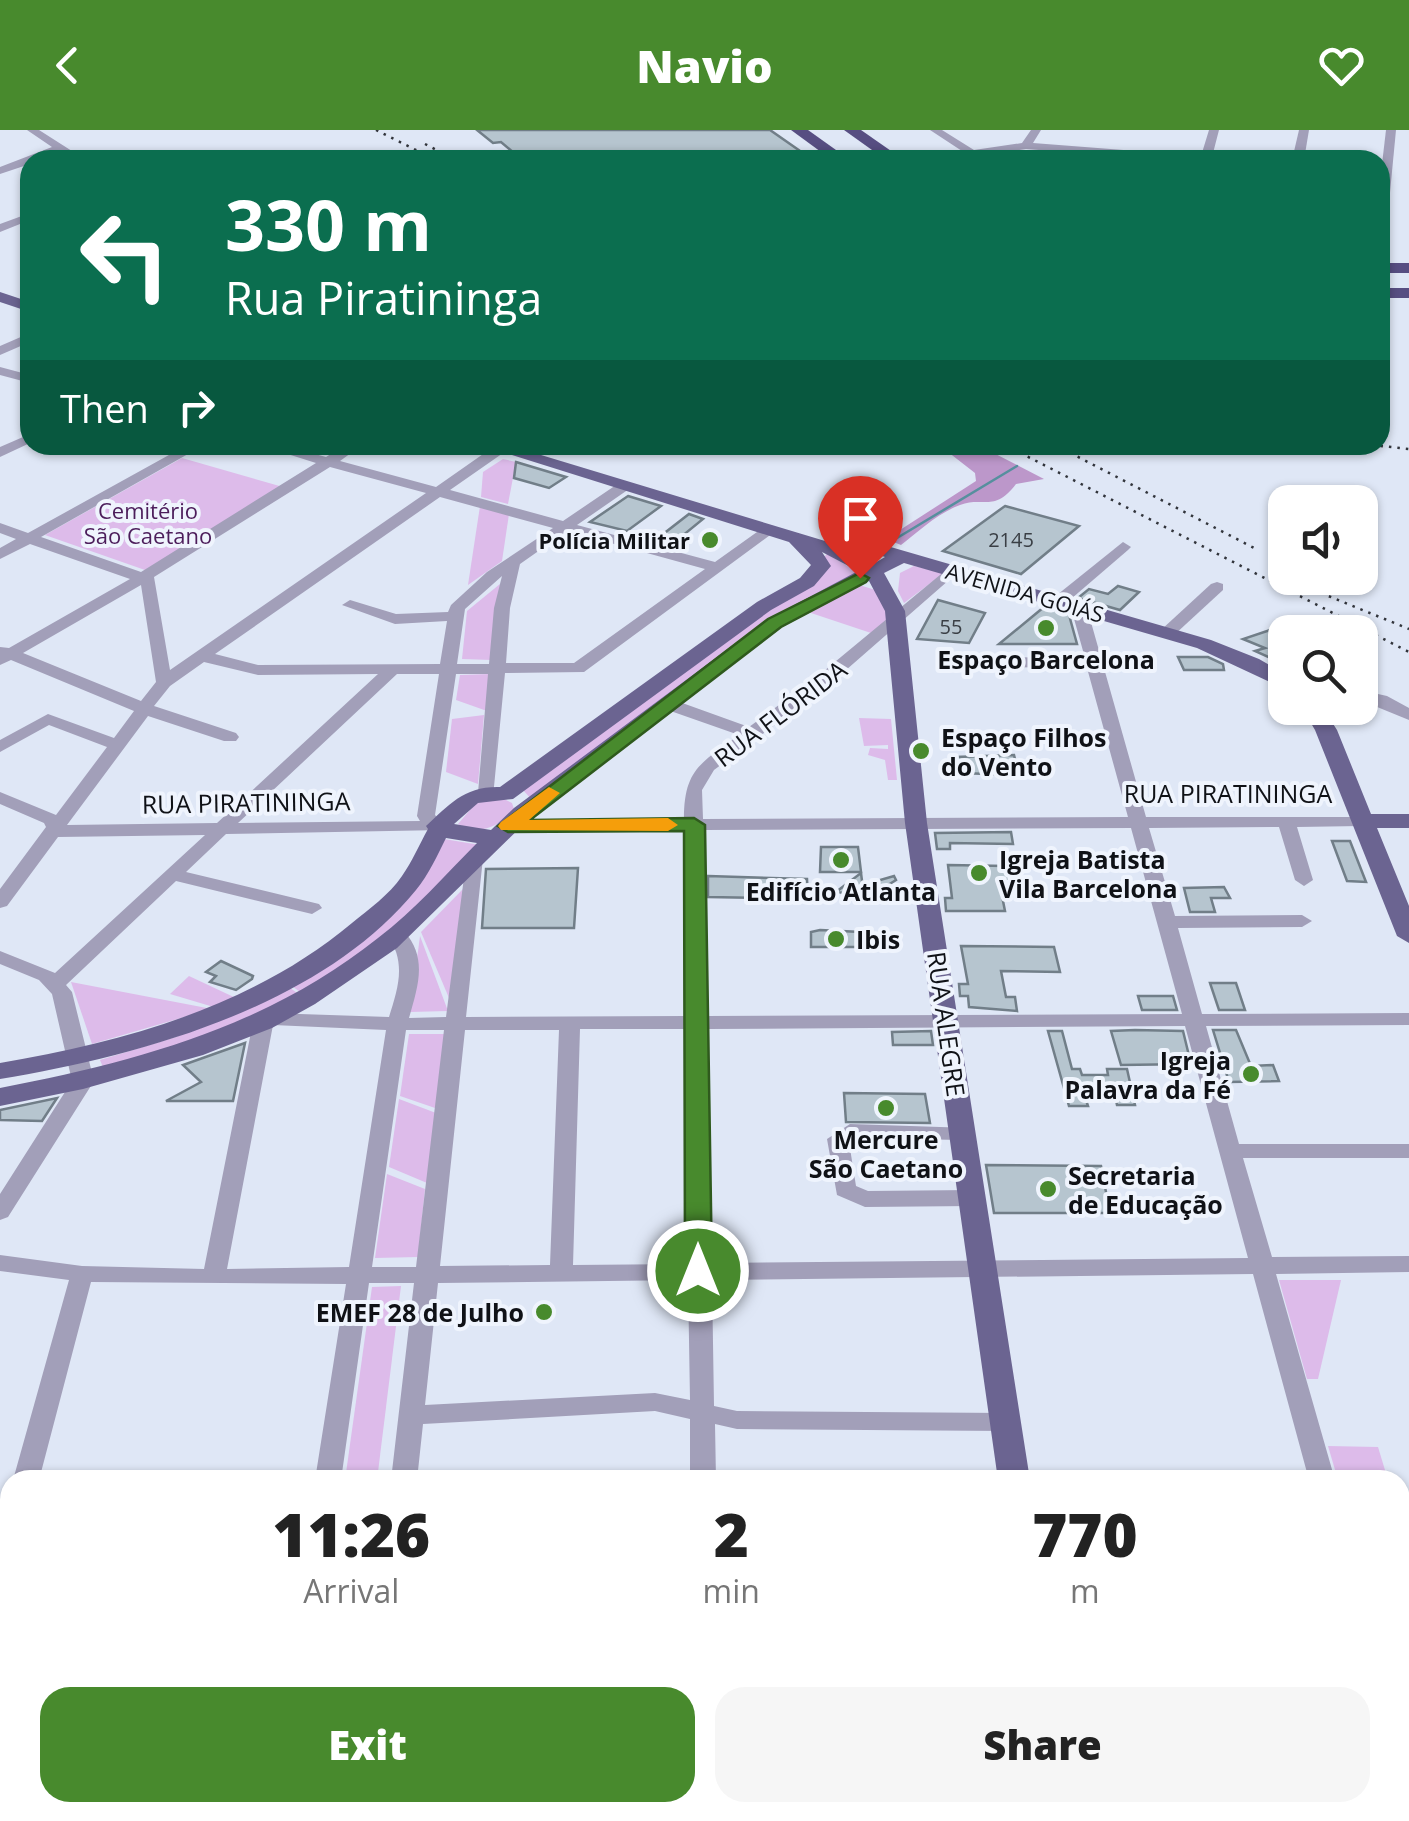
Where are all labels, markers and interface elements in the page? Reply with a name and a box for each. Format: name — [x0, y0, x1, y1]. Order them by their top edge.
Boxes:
text: Navio — [636, 35, 773, 96]
icon: back — [40, 38, 95, 93]
icon: heart — [1314, 38, 1369, 93]
text: 330 m — [225, 176, 432, 272]
icon: left — [60, 190, 190, 320]
text: Rua Piratininga — [225, 267, 542, 328]
icon: right — [169, 380, 224, 435]
text: Then — [60, 382, 149, 434]
pin — [818, 476, 903, 579]
map controls — [1268, 485, 1378, 725]
button: sound — [1268, 485, 1378, 595]
icon: arrive — [833, 491, 888, 546]
park label: Cemitério São Caetano — [84, 495, 212, 550]
place label: Polícia Militar — [538, 525, 690, 555]
house number: 2145 — [988, 526, 1034, 553]
marker: Polícia Militar — [699, 529, 721, 551]
street label: AVENIDA GOIÁS — [943, 555, 1107, 629]
house number: 55 — [940, 613, 962, 640]
button: search — [1268, 615, 1378, 725]
marker: Espaço Barcelona — [1035, 617, 1057, 639]
place label: Espaço Barcelona — [937, 642, 1155, 676]
street label: RUA FLÓRIDA — [707, 652, 853, 774]
place label: Espaço Filhos do Vento — [941, 720, 1107, 783]
marker: Espaço Filhos do Vento — [910, 740, 932, 762]
street label: RUA PIRATININGA — [1124, 776, 1332, 810]
street label: RUA PIRATININGA — [141, 783, 351, 821]
place label: Igreja Batista Vila Barcelona — [999, 842, 1178, 905]
marker: Edifício Atlanta — [830, 849, 852, 871]
marker: Igreja Batista Vila Barcelona — [968, 862, 990, 884]
place label: Edifício Atlanta — [746, 874, 936, 908]
place label: Ibis — [856, 922, 900, 956]
marker: Ibis — [825, 928, 847, 950]
street label: RUA ALEGRE — [920, 949, 974, 1099]
place label: Igreja Palavra da Fé — [1064, 1043, 1231, 1106]
marker: Igreja Palavra da Fé — [1240, 1063, 1262, 1085]
marker: Mercure São Caetano — [875, 1097, 897, 1119]
place label: Mercure São Caetano — [809, 1122, 963, 1185]
place label: Secretaria de Educação — [1068, 1158, 1223, 1221]
marker: Secretaria de Educação — [1037, 1178, 1059, 1200]
position arrow — [646, 1219, 750, 1323]
place label: EMEF 28 de Julho — [316, 1295, 524, 1329]
marker: EMEF 28 de Julho — [533, 1301, 555, 1323]
text: 11:26 — [272, 1493, 430, 1575]
text: 2 — [714, 1493, 749, 1575]
text: 770 — [1032, 1493, 1138, 1575]
text: Arrival — [303, 1569, 399, 1612]
text: min — [703, 1569, 760, 1612]
text: m — [1070, 1569, 1100, 1612]
button: Exit — [40, 1687, 695, 1802]
button: Share — [715, 1687, 1370, 1802]

